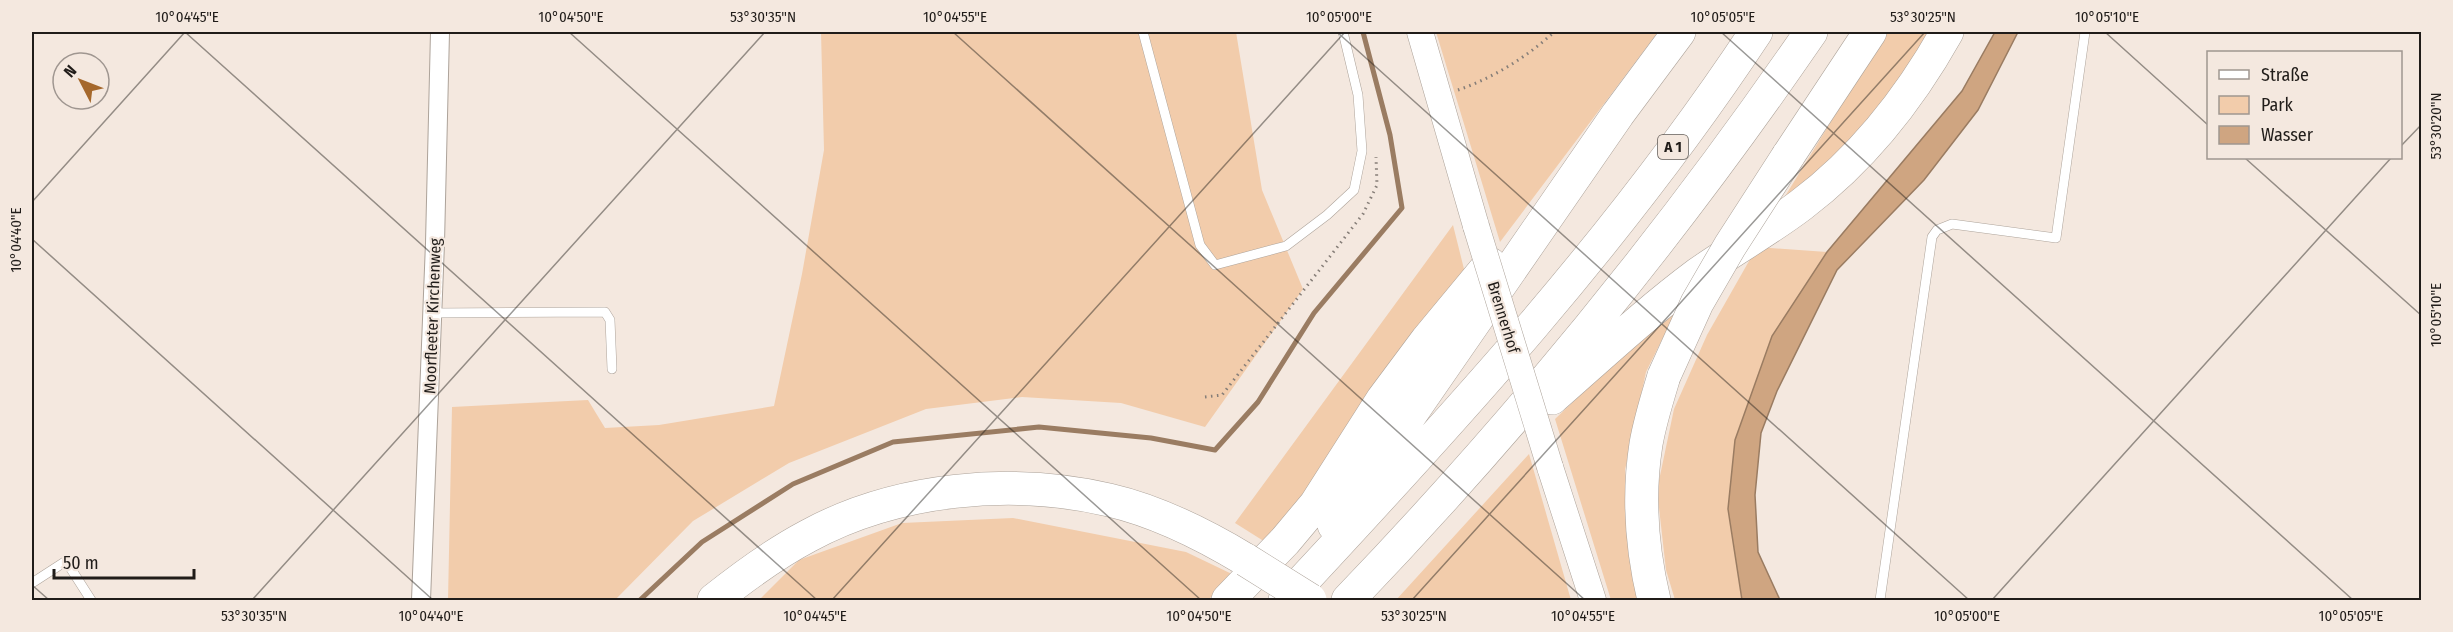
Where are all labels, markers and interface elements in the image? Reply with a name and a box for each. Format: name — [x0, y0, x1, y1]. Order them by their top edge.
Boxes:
text: 10°04'45"E — [155, 8, 219, 26]
text: 10°04'50"E — [538, 8, 604, 26]
text: 53°30'35"N — [730, 8, 796, 26]
text: 10°04'55"E — [923, 8, 987, 26]
text: 10°05'00"E — [1306, 8, 1372, 26]
text: 10°05'05"E — [1691, 8, 1755, 26]
text: 53°30'25"N — [1890, 8, 1956, 26]
text: 10°05'10"E — [2075, 8, 2139, 26]
north arrow — [51, 51, 111, 111]
legend — [2207, 51, 2402, 159]
text: N — [60, 61, 80, 81]
text: Straße — [2261, 64, 2309, 86]
text: 53°30'20"N — [2427, 92, 2445, 160]
text: Park — [2261, 94, 2294, 116]
text: Wasser — [2261, 124, 2314, 146]
road number: A 1 — [1658, 135, 1688, 159]
text: 10°04'40"E — [7, 207, 25, 273]
street label: Moorfleeter Kirchenweg — [420, 237, 445, 394]
street label: Brennerhof — [1484, 279, 1524, 356]
text: 10°05'10"E — [2427, 283, 2445, 347]
scale bar — [54, 542, 194, 580]
text: 50 m — [63, 552, 99, 574]
text: 53°30'35"N — [221, 607, 287, 625]
text: 10°04'40"E — [398, 607, 464, 625]
text: 10°04'45"E — [783, 607, 847, 625]
text: 10°04'50"E — [1166, 607, 1232, 625]
text: 53°30'25"N — [1381, 607, 1447, 625]
text: 10°04'55"E — [1551, 607, 1615, 625]
text: 10°05'00"E — [1934, 607, 2000, 625]
text: 10°05'05"E — [2319, 607, 2383, 625]

